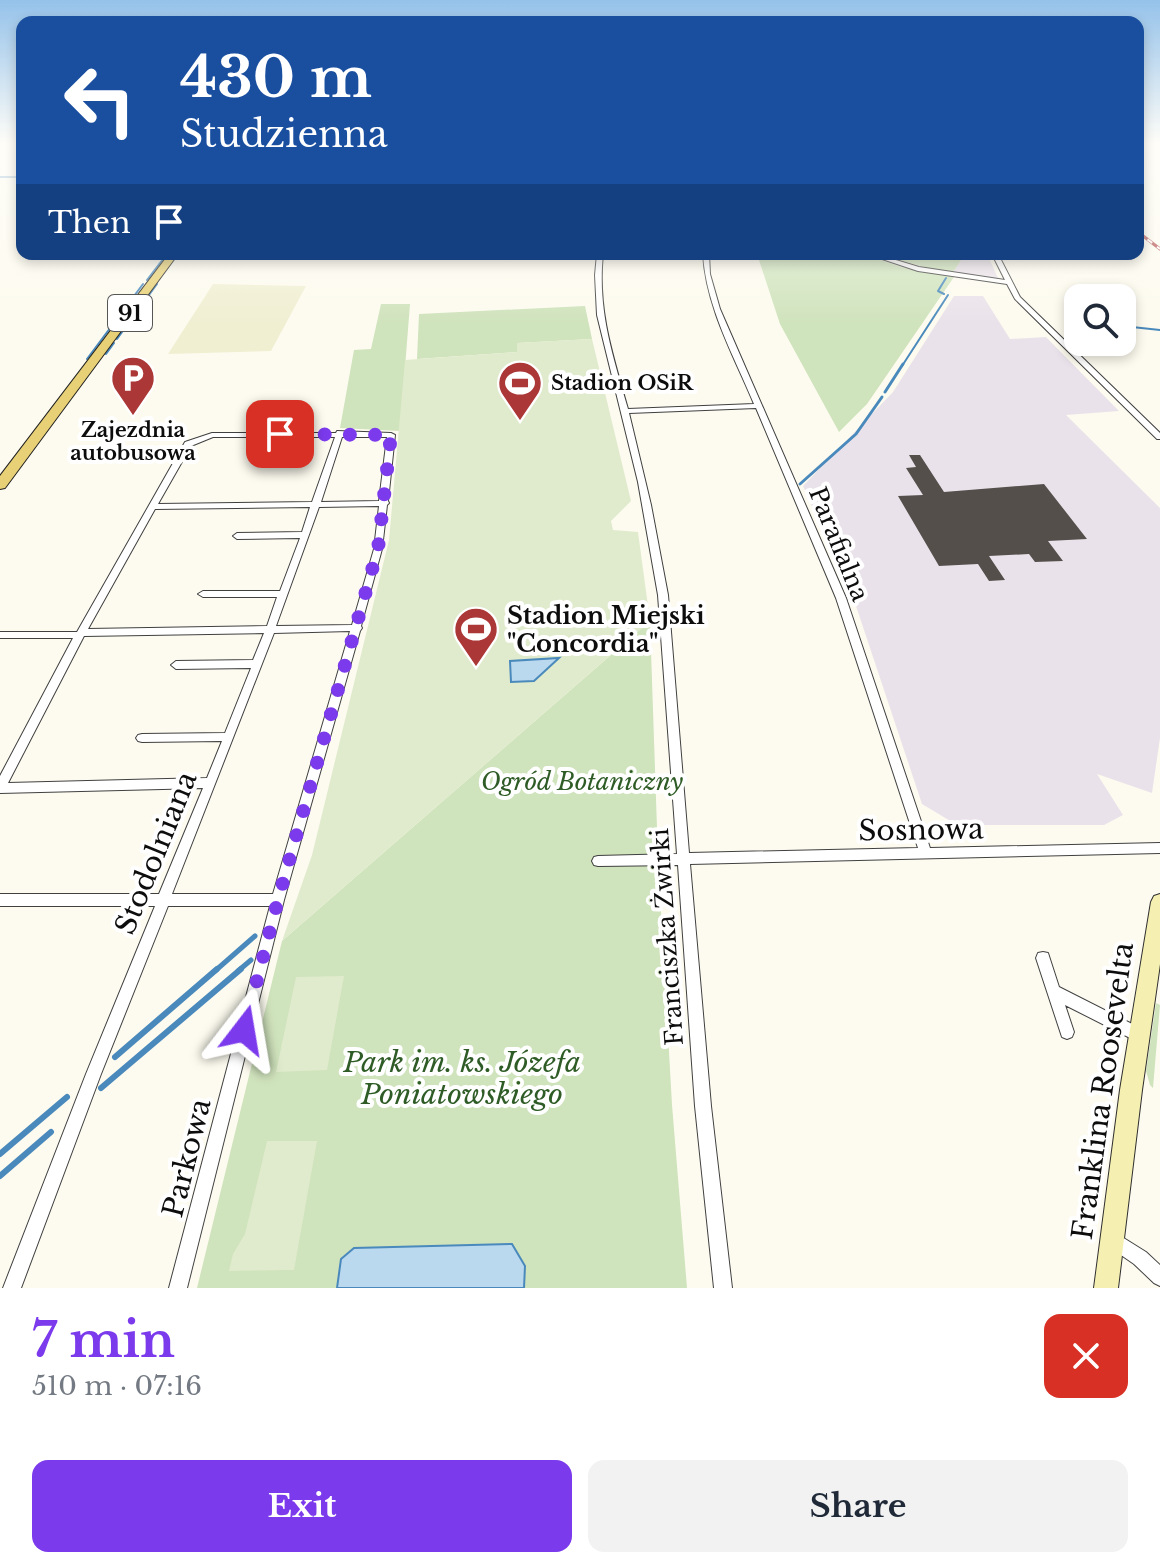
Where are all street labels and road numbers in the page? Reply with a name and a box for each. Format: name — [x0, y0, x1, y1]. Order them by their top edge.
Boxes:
road number: 91 — [108, 295, 152, 331]
street label: Parafialna — [803, 483, 875, 606]
street label: Stodolniana — [108, 766, 205, 939]
street label: Sosnowa — [858, 811, 984, 849]
street label: Franciszka Żwirki — [645, 827, 689, 1047]
street label: Franklina Roosevelta — [1065, 940, 1141, 1242]
street label: Parkowa — [155, 1095, 219, 1221]

